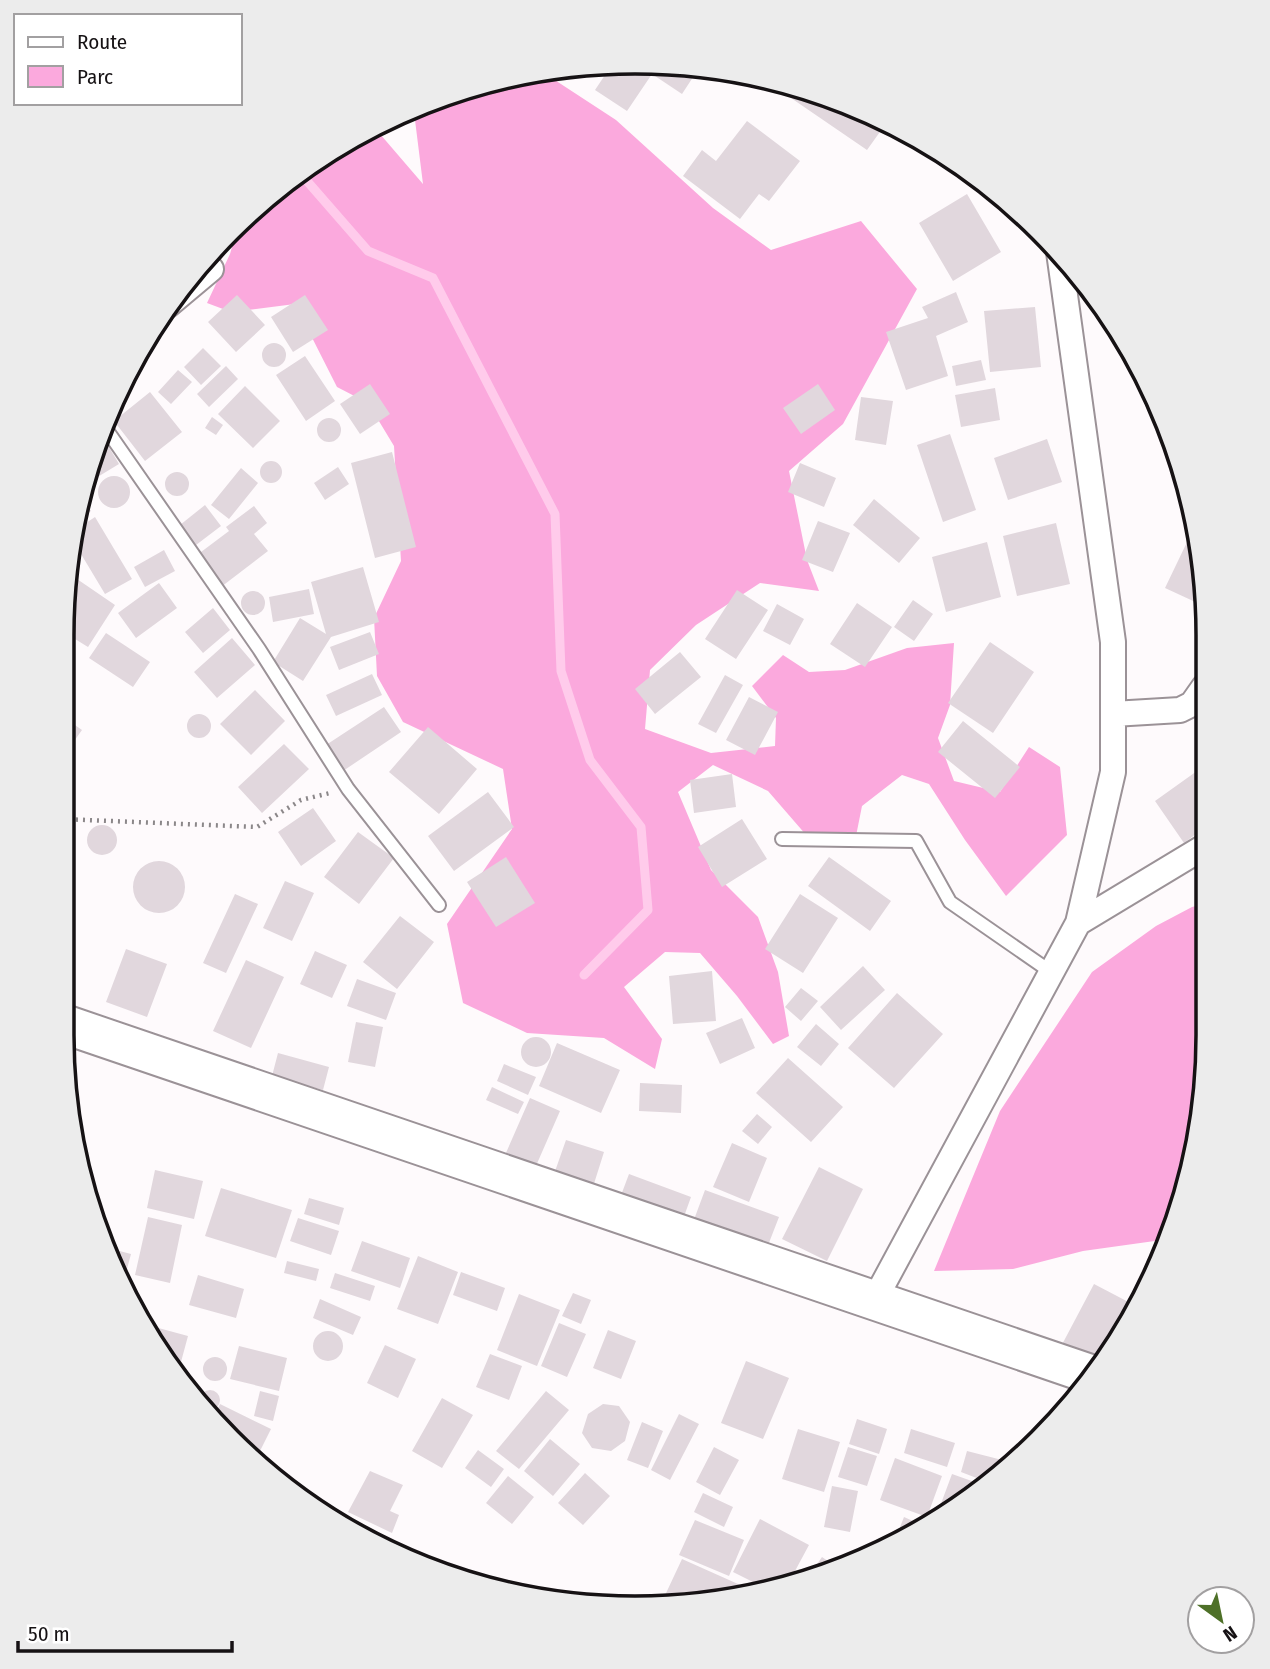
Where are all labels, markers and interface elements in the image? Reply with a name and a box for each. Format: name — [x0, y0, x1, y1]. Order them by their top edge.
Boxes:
legend — [14, 14, 242, 105]
text: Route — [77, 29, 127, 55]
text: Parc — [77, 64, 113, 90]
north arrow — [1186, 1585, 1256, 1655]
scale bar — [18, 1610, 231, 1654]
text: 50 m — [28, 1621, 70, 1647]
text: N — [1219, 1621, 1241, 1647]

